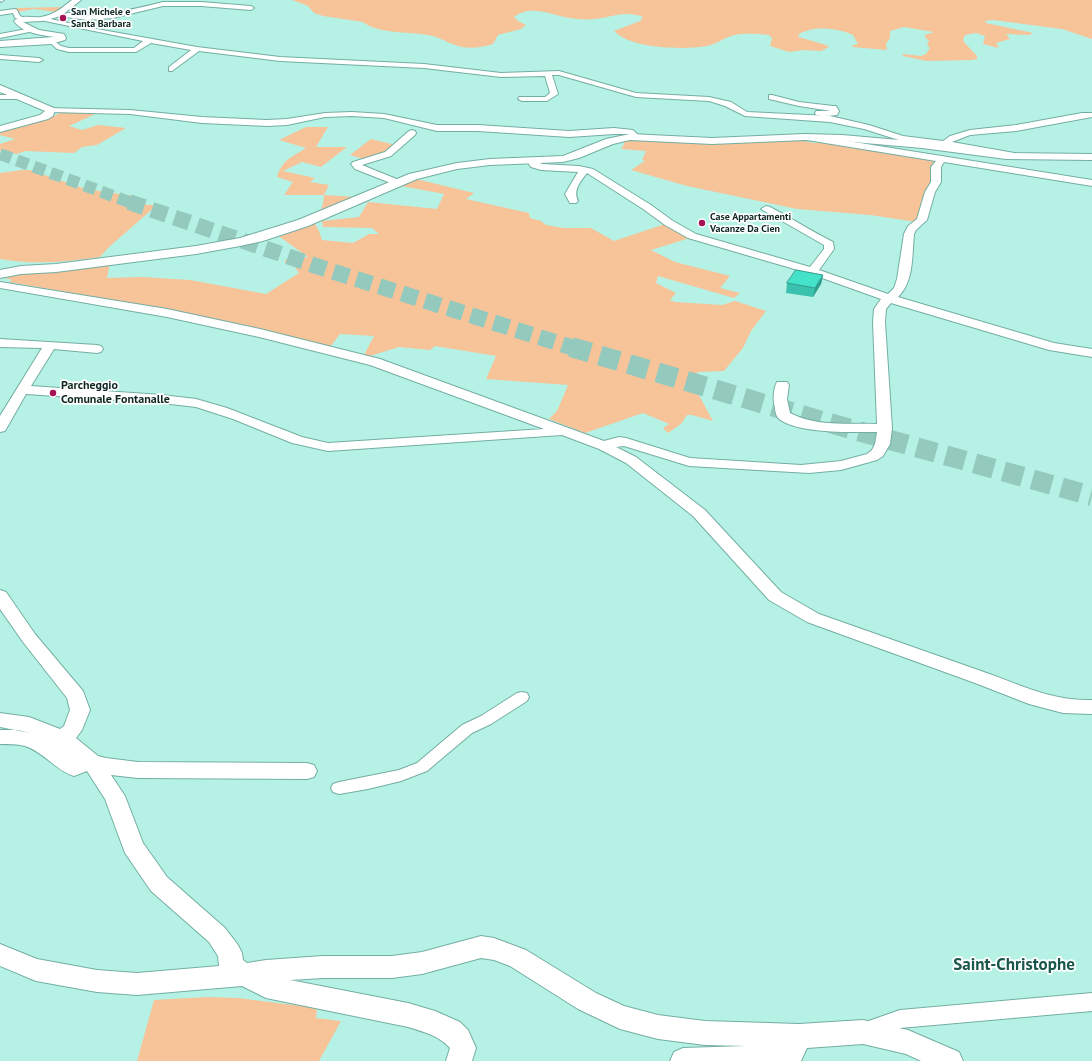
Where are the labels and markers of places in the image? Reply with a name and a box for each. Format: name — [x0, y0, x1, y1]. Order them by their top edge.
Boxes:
place label: San Michele e Santa Barbara — [71, 6, 131, 30]
marker: San Michele e Santa Barbara — [58, 13, 68, 23]
place label: Case Appartamenti Vacanze Da Cien — [710, 211, 791, 234]
marker: Case Appartamenti Vacanze Da Cien — [697, 218, 707, 228]
place label: Parcheggio Comunale Fontanalle — [61, 379, 170, 407]
marker: Parcheggio Comunale Fontanalle — [48, 388, 58, 398]

